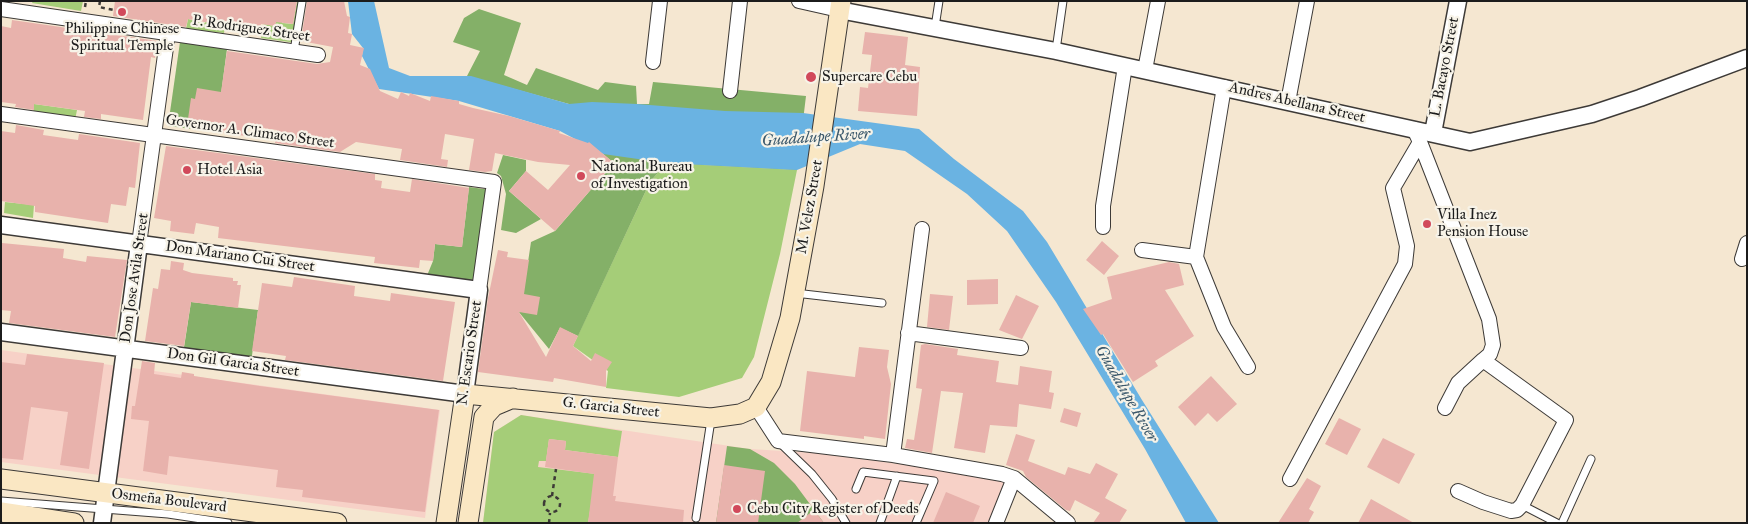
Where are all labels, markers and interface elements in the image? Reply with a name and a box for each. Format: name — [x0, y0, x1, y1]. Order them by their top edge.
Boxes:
marker: Philippine Chinese Spiritual Temple — [116, 6, 128, 18]
street label: P. Rodriguez Street — [191, 12, 311, 46]
street label: L. Bacayo Street — [1427, 16, 1463, 118]
place label: Philippine Chinese Spiritual Temple — [65, 20, 179, 55]
place label: Supercare Cebu — [822, 68, 917, 86]
marker: Supercare Cebu — [804, 70, 818, 84]
street label: Andres Abellana Street — [1227, 79, 1367, 127]
street label: Governor A. Climaco Street — [164, 111, 336, 153]
water label: Guadalupe River — [761, 125, 871, 151]
place label: National Bureau of Investigation — [591, 158, 692, 193]
street label: M. Velez Street — [793, 159, 827, 255]
place label: Hotel Asia — [197, 161, 262, 179]
marker: Hotel Asia — [181, 164, 193, 176]
marker: National Bureau of Investigation — [575, 170, 587, 182]
place label: Villa Inez Pension House — [1437, 206, 1528, 241]
street label: Don Jose Avila Street — [117, 212, 153, 344]
marker: Villa Inez Pension House — [1421, 218, 1433, 230]
street label: Don Mariano Cui Street — [164, 238, 316, 276]
street label: N. Escario Street — [454, 300, 486, 406]
water label: Guadalupe River — [1090, 342, 1162, 446]
street label: Don Gil Garcia Street — [166, 345, 300, 381]
street label: G. Garcia Street — [562, 394, 660, 422]
street label: Osmeña Boulevard — [110, 485, 228, 517]
place label: Cebu City Register of Deeds — [747, 500, 919, 518]
marker: Cebu City Register of Deeds — [731, 503, 743, 515]

